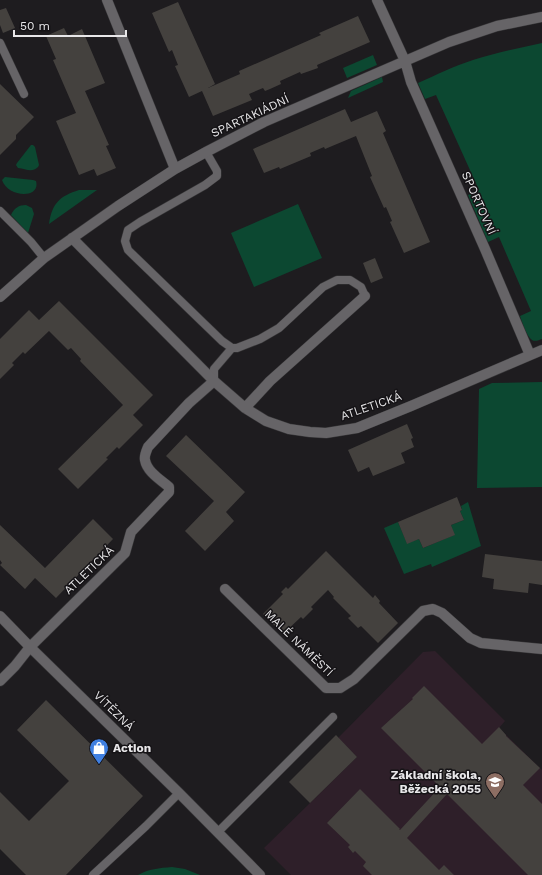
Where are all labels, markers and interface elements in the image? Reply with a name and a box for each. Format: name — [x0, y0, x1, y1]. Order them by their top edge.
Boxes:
scale bar — [14, 12, 126, 38]
text: 50 m — [20, 19, 50, 33]
street label: SPARTAKIÁDNÍ — [209, 92, 292, 140]
street label: SPORTOVNÍ — [459, 169, 499, 237]
street label: ATLETICKÁ — [339, 389, 403, 423]
street label: ATLETICKÁ — [61, 543, 117, 597]
street label: MALÉ NÁMĚSTÍ — [262, 607, 337, 680]
street label: VÍTĚZNÁ — [91, 688, 137, 734]
shop icon: Action — [88, 737, 110, 765]
place label: Action — [113, 741, 151, 755]
place label: Základní škola, Běžecká 2055 — [391, 768, 481, 796]
school or university icon: Základní škola, Běžecká 2055 — [484, 771, 506, 799]

